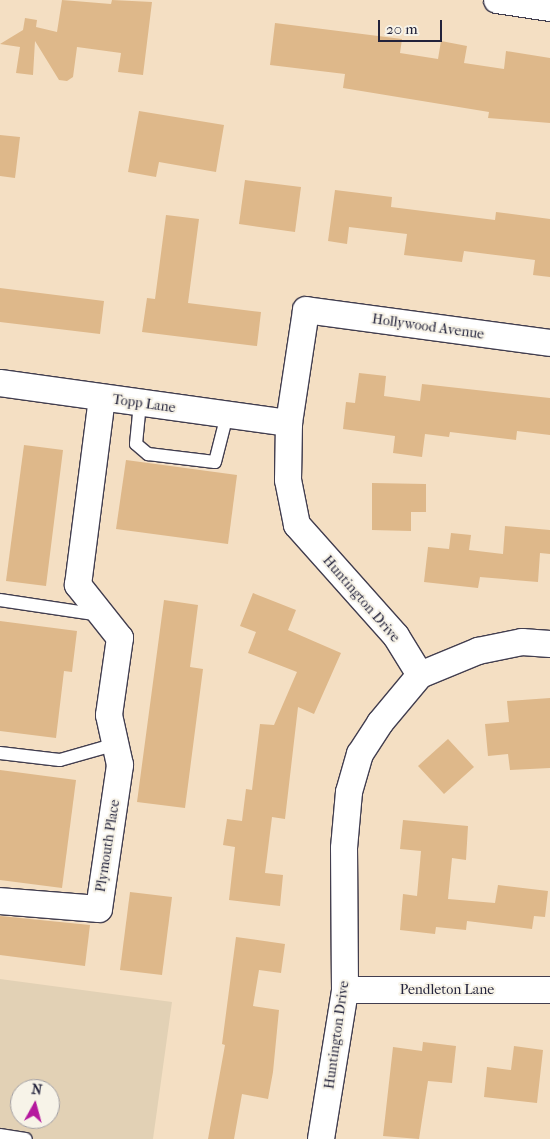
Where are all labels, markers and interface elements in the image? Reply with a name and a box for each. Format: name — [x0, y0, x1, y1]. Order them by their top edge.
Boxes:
scale bar — [380, 10, 444, 42]
text: 20 m — [386, 20, 418, 38]
street label: Hollywood Avenue — [371, 311, 485, 343]
street label: Topp Lane — [111, 391, 177, 417]
street label: Huntington Drive — [319, 552, 403, 646]
street label: Plymouth Place — [92, 798, 124, 894]
street label: Huntington Drive — [321, 980, 353, 1090]
street label: Pendleton Lane — [400, 982, 494, 998]
north arrow — [10, 1079, 60, 1129]
text: N — [30, 1081, 43, 1099]

